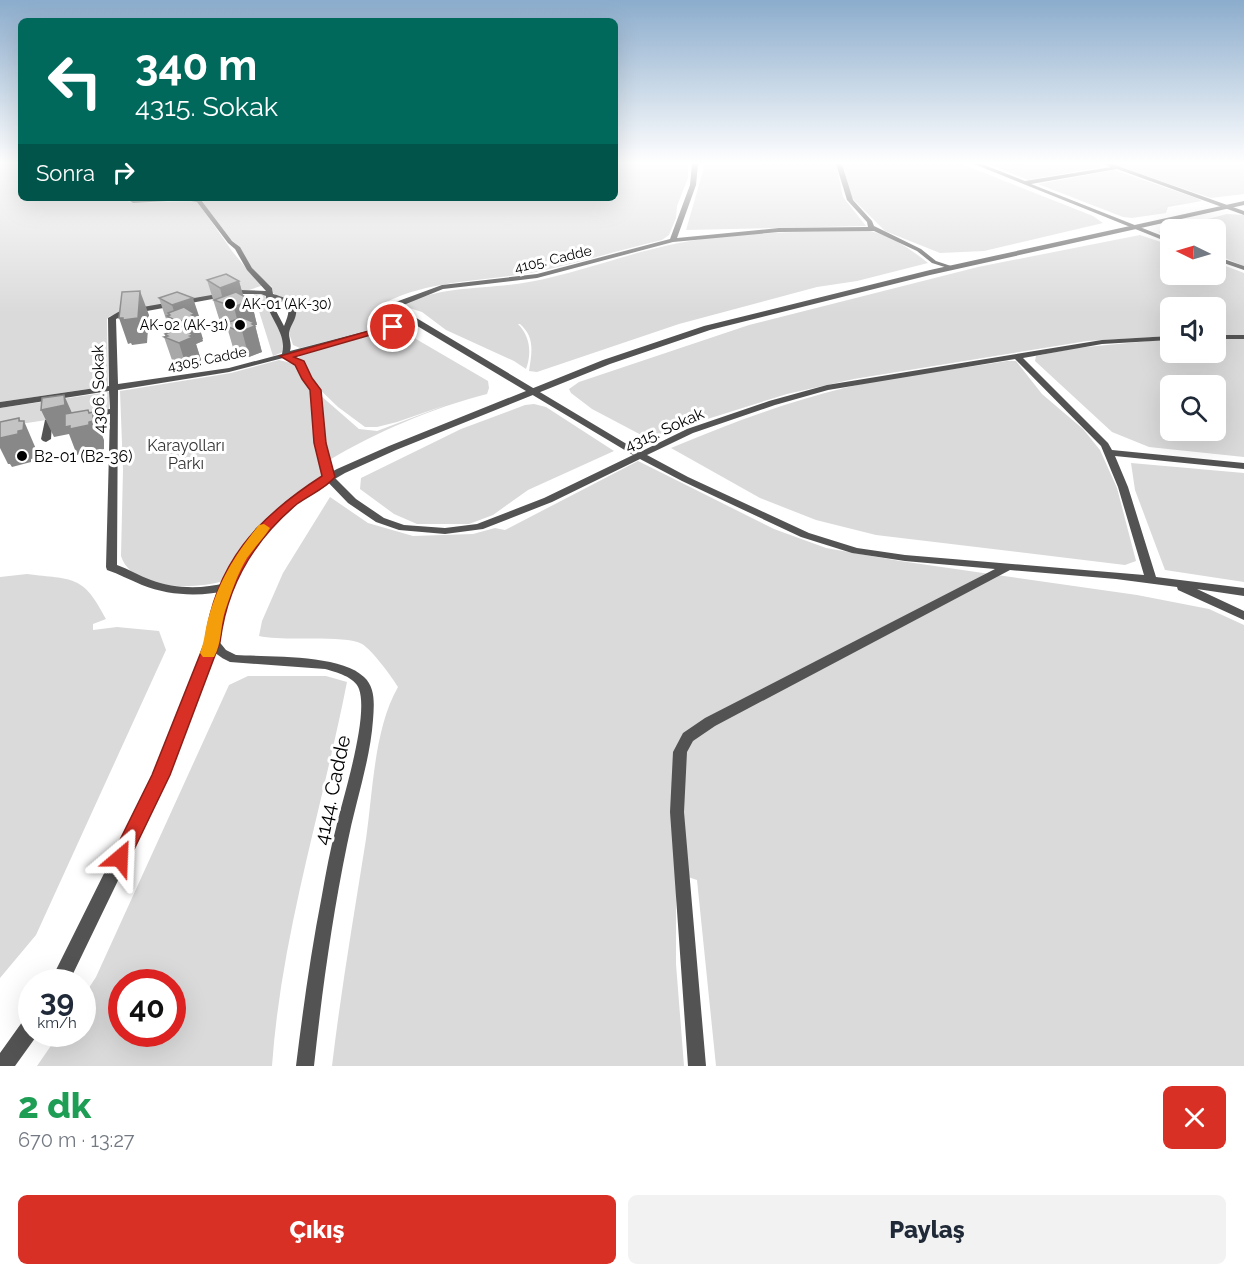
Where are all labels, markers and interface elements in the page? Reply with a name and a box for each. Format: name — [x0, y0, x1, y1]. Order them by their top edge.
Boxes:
text: 340 m — [135, 41, 257, 90]
icon: left — [36, 42, 114, 120]
text: 4315. Sokak — [135, 91, 278, 122]
icon: right — [107, 156, 140, 189]
text: Sonra — [36, 160, 95, 186]
north arrow — [1160, 219, 1226, 285]
map controls — [1160, 219, 1226, 441]
street label: 4105. Cadde — [513, 242, 593, 276]
place label: AK-01 (AK-30) — [242, 296, 331, 312]
marker: AK-01 (AK-30) — [223, 297, 237, 311]
button: sound — [1160, 297, 1226, 363]
pin — [367, 301, 418, 352]
icon: arrive — [376, 310, 409, 343]
place label: AK-02 (AK-31) — [140, 317, 228, 333]
marker: AK-02 (AK-31) — [233, 318, 247, 332]
street label: 4305. Cadde — [166, 343, 248, 375]
street label: 4306. Sokak — [88, 344, 109, 434]
button: search — [1160, 375, 1226, 441]
street label: 4315. Sokak — [622, 403, 707, 455]
park label: Karayolları Parkı — [147, 436, 225, 473]
place label: B2-01 (B2-36) — [34, 447, 132, 466]
marker: B2-01 (B2-36) — [15, 449, 29, 463]
street label: 4144. Cadde — [309, 733, 355, 847]
position arrow — [88, 826, 152, 890]
speed limit sign: 40 — [108, 969, 186, 1047]
text: 39 — [40, 983, 74, 1018]
text: km/h — [37, 1014, 77, 1032]
text: 2 dk — [18, 1084, 91, 1126]
button: close — [1163, 1086, 1226, 1149]
text: 670 m · 13:27 — [18, 1128, 135, 1152]
button: Çıkış — [18, 1195, 616, 1264]
button: Paylaş — [628, 1195, 1226, 1264]

